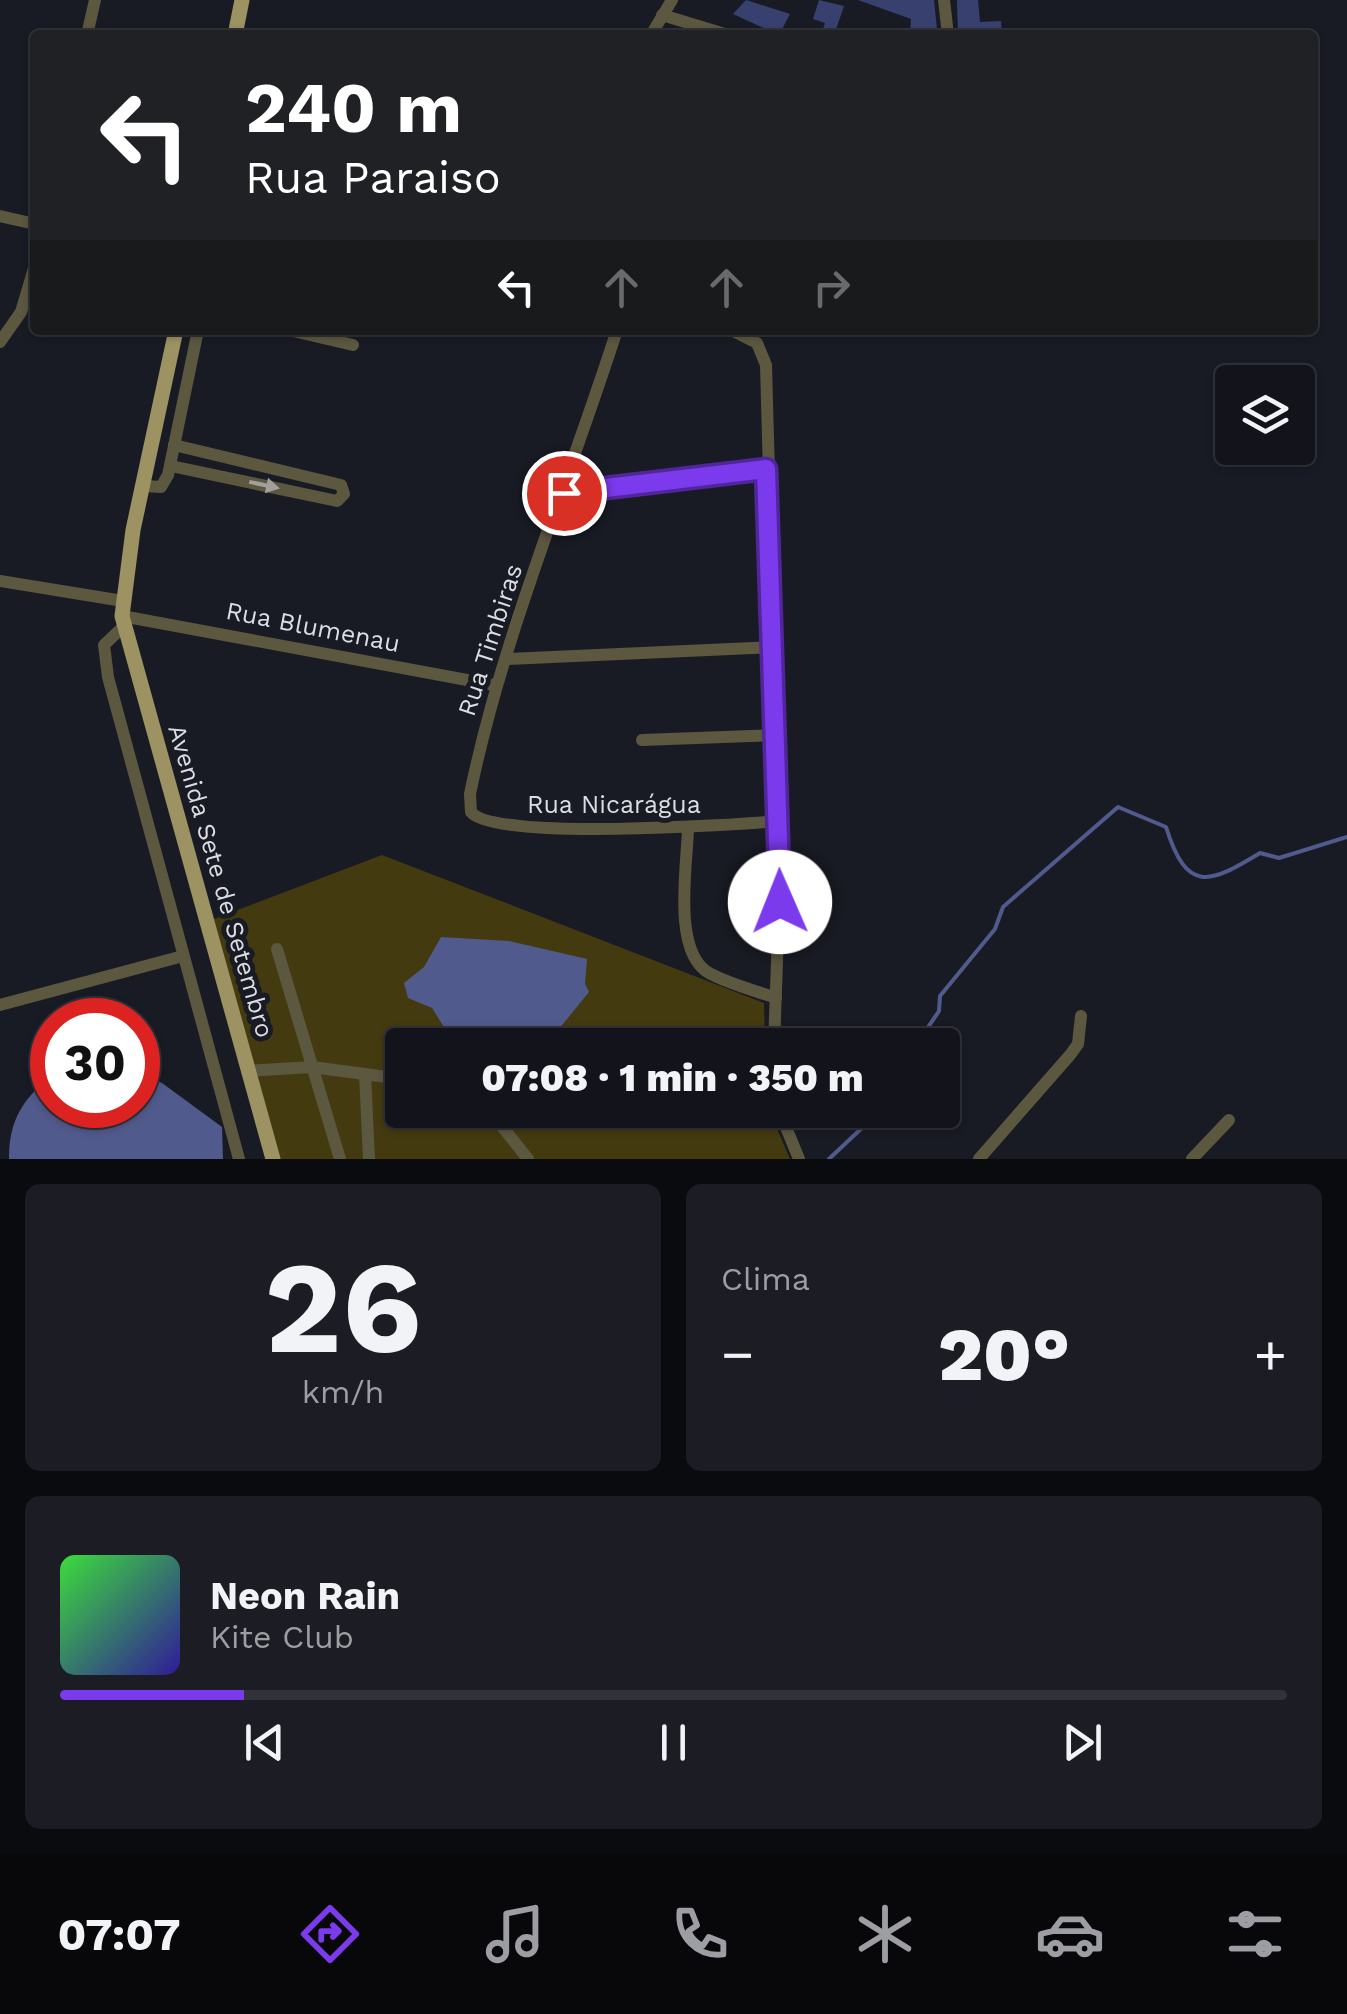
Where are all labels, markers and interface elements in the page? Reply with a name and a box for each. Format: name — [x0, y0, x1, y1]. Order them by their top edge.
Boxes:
text: 240 m — [245, 67, 462, 149]
icon: left — [80, 70, 210, 200]
text: Rua Paraiso — [245, 151, 501, 204]
icon: left — [489, 260, 544, 315]
icon: ahead — [594, 260, 649, 315]
icon: ahead — [699, 260, 754, 315]
icon: right — [804, 260, 859, 315]
map controls — [1215, 365, 1315, 465]
button: layers — [1215, 365, 1315, 465]
pin — [522, 451, 607, 536]
icon: arrive — [537, 466, 592, 521]
one-way arrow — [249, 478, 280, 494]
street label: Rua Timbiras — [452, 560, 528, 720]
street label: Rua Blumenau — [224, 596, 402, 658]
street label: Avenida Sete de Setembro — [162, 721, 280, 1041]
street label: Rua Nicarágua — [527, 790, 701, 819]
position arrow — [728, 850, 832, 954]
speed limit sign: 30 — [30, 998, 160, 1128]
text: 07:08 · 1 min · 350 m — [481, 1056, 864, 1100]
text: 26 — [264, 1231, 422, 1384]
text: Clima — [721, 1260, 810, 1298]
text: 20° — [938, 1310, 1070, 1398]
text: − — [721, 1322, 754, 1386]
text: + — [1254, 1322, 1287, 1386]
text: km/h — [302, 1373, 384, 1411]
text: Neon Rain — [210, 1574, 400, 1618]
text: Kite Club — [210, 1618, 354, 1656]
icon: previous — [237, 1715, 292, 1770]
icon: pause — [646, 1715, 701, 1770]
icon: next — [1055, 1715, 1110, 1770]
icon: directions — [295, 1899, 365, 1969]
icon: music — [480, 1899, 550, 1969]
icon: phone — [665, 1899, 735, 1969]
icon: climate — [850, 1899, 920, 1969]
icon: car — [1035, 1899, 1105, 1969]
icon: filters — [1220, 1899, 1290, 1969]
text: 07:07 — [57, 1908, 181, 1961]

